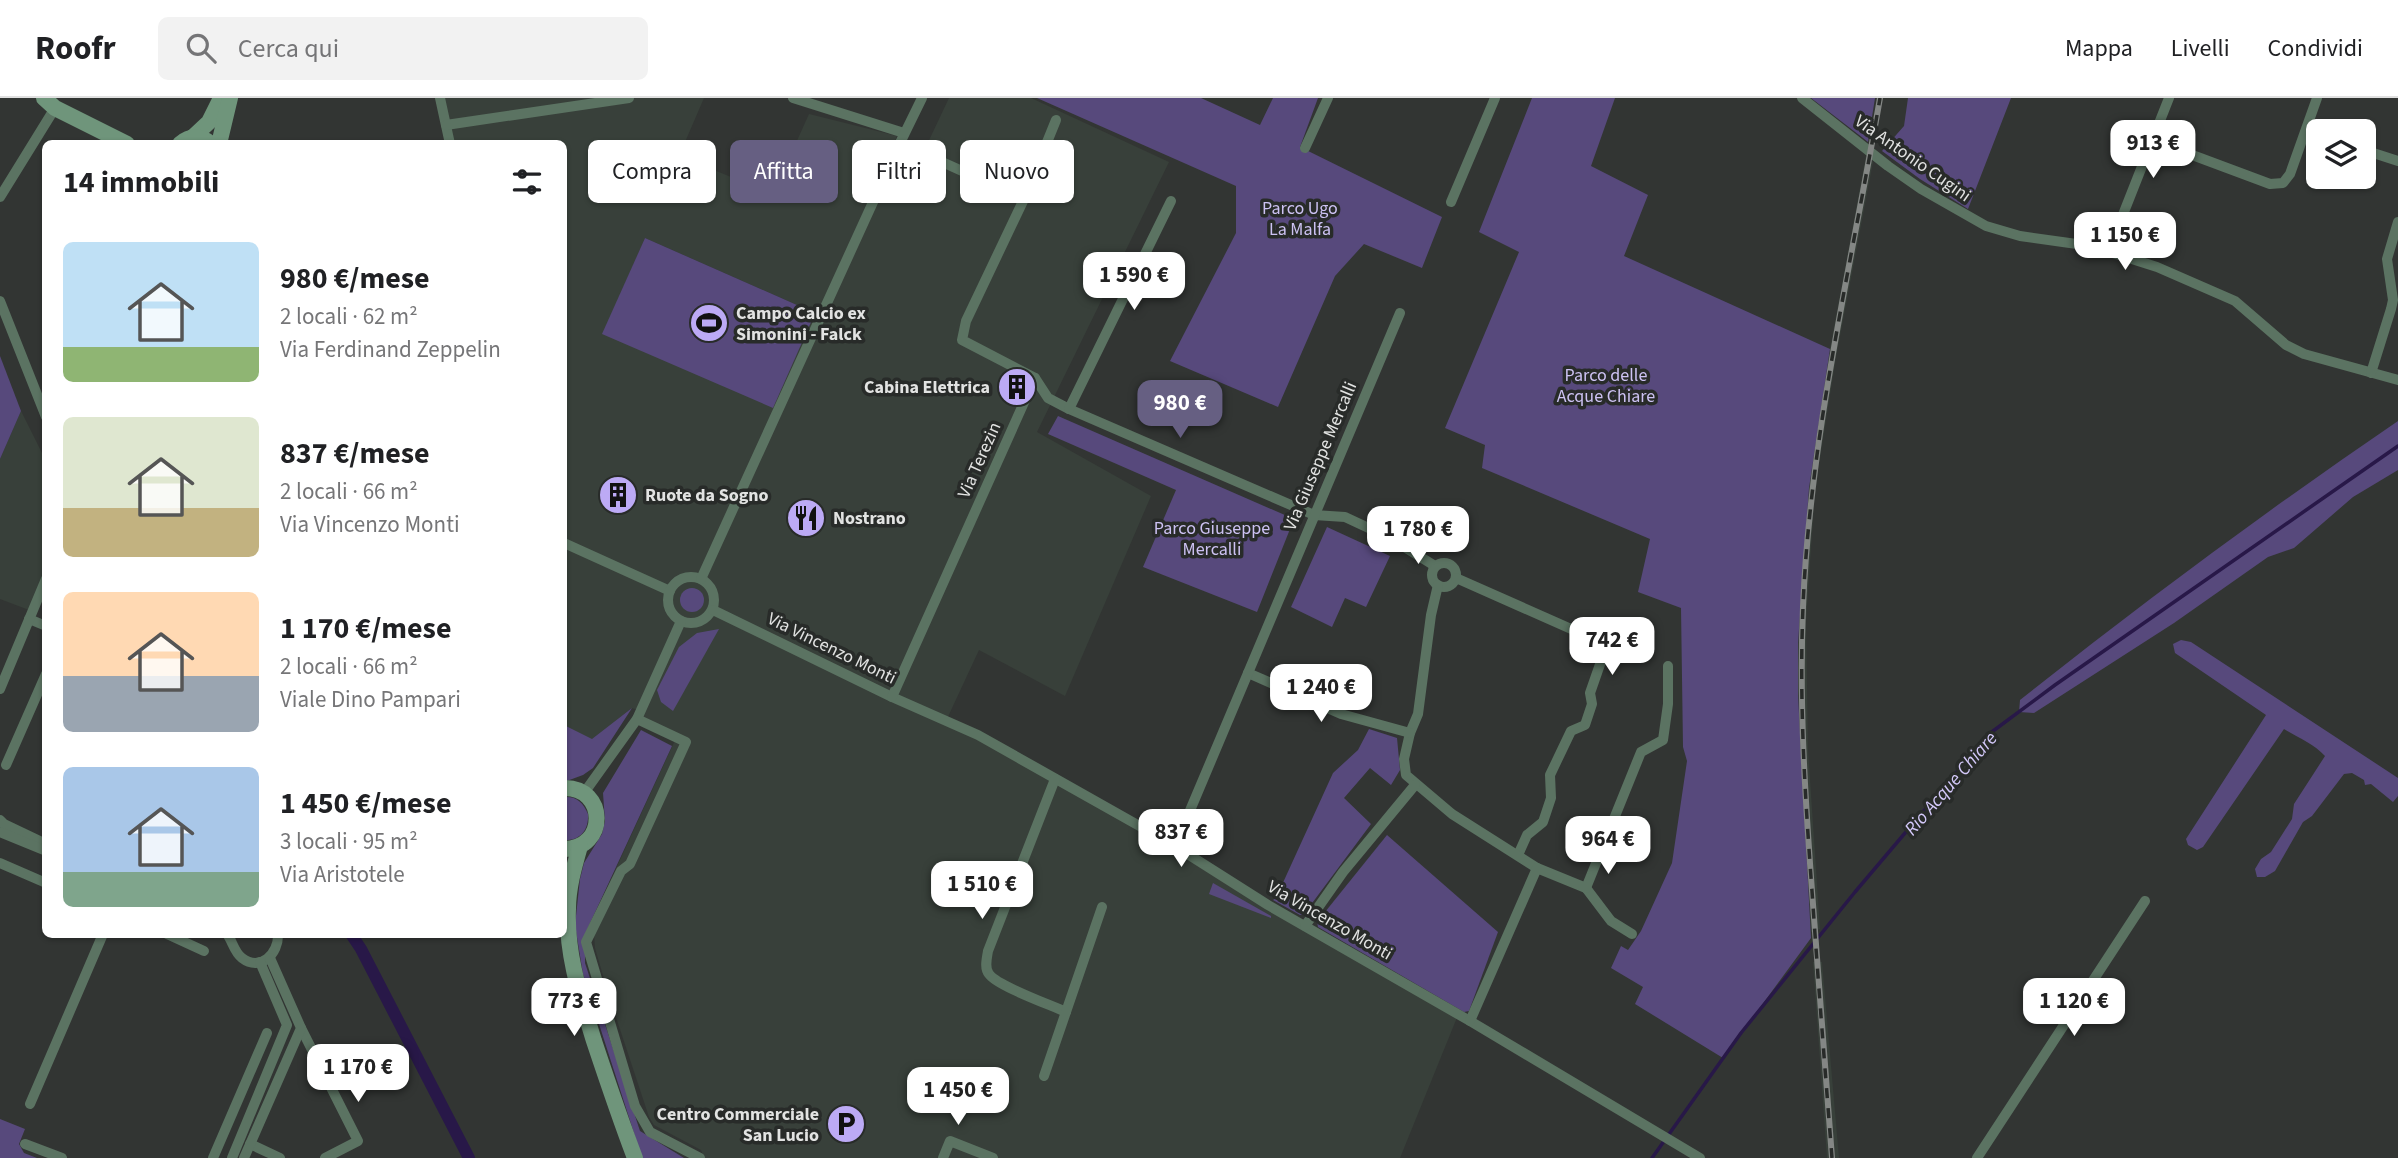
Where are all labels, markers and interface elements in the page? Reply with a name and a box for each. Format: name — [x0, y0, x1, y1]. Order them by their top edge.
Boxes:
search box — [158, 17, 648, 80]
text: Roofr — [35, 25, 116, 72]
icon: search — [182, 29, 220, 67]
text: Cerca qui — [238, 30, 339, 67]
text: Mappa — [2065, 31, 2133, 66]
text: Livelli — [2171, 31, 2230, 66]
text: Condividi — [2268, 31, 2363, 66]
street label: Via Antonio Cugini — [1849, 109, 1976, 208]
map controls — [2306, 119, 2376, 189]
button: layers — [2306, 119, 2376, 189]
pin: 913 € — [2104, 120, 2202, 180]
text: 913 € — [2126, 126, 2180, 159]
chip: Compra — [588, 140, 716, 203]
chip: Affitta — [730, 140, 838, 203]
chip: Filtri — [852, 140, 946, 203]
chip: Nuovo — [960, 140, 1074, 203]
text: 14 immobili — [63, 161, 219, 204]
icon: filters — [508, 163, 546, 201]
park label: Parco Ugo La Malfa — [1262, 196, 1338, 242]
pin: 1 150 € — [2060, 212, 2190, 272]
text: 1 150 € — [2090, 218, 2160, 251]
pin: 1 590 € — [1069, 252, 1199, 312]
text: 980 €/mese — [280, 257, 430, 300]
text: 1 590 € — [1099, 258, 1169, 291]
icon: home — [119, 270, 203, 354]
text: 2 locali · 62 m² — [280, 300, 418, 333]
place label: Campo Calcio ex Simonini - Falck — [736, 301, 866, 347]
sports icon: Campo Calcio ex Simonini - Falck — [688, 302, 730, 344]
text: Via Ferdinand Zeppelin — [280, 333, 501, 366]
park label: Parco delle Acque Chiare — [1557, 363, 1655, 409]
building icon: Cabina Elettrica — [996, 366, 1038, 408]
place label: Cabina Elettrica — [864, 375, 990, 400]
street label: Via Giuseppe Mercalli — [1278, 378, 1363, 534]
pin: 980 € — [1131, 380, 1229, 440]
text: 980 € — [1153, 386, 1207, 419]
street label: Via Terezin — [952, 418, 1007, 502]
text: 837 €/mese — [280, 432, 430, 475]
icon: home — [119, 445, 203, 529]
building icon: Ruote da Sogno — [597, 474, 639, 516]
text: 2 locali · 66 m² — [280, 475, 418, 508]
place label: Ruote da Sogno — [645, 483, 769, 508]
restaurant icon: Nostrano — [785, 497, 827, 539]
place label: Nostrano — [833, 506, 906, 531]
pin: 1 780 € — [1353, 506, 1483, 566]
text: Via Vincenzo Monti — [280, 508, 460, 541]
text: 1 780 € — [1383, 512, 1453, 545]
park label: Parco Giuseppe Mercalli — [1154, 516, 1270, 562]
street label: Via Vincenzo Monti — [763, 606, 900, 690]
text: 1 170 €/mese — [280, 607, 451, 650]
pin: 742 € — [1563, 618, 1661, 677]
icon: home — [119, 620, 203, 704]
text: 742 € — [1585, 623, 1639, 656]
text: 2 locali · 66 m² — [280, 650, 418, 683]
pin: 1 240 € — [1256, 664, 1386, 724]
text: 1 240 € — [1286, 670, 1356, 703]
text: Viale Dino Pampari — [280, 683, 461, 716]
water label: Rio Acque Chiare — [1898, 726, 2004, 842]
text: 1 450 €/mese — [280, 782, 451, 825]
icon: home — [119, 795, 203, 879]
pin: 837 € — [1132, 810, 1230, 869]
text: 837 € — [1154, 815, 1208, 848]
pin: 964 € — [1559, 816, 1657, 876]
text: 964 € — [1581, 822, 1635, 855]
text: 3 locali · 95 m² — [280, 825, 418, 858]
text: Via Aristotele — [280, 858, 405, 891]
pin: 1 510 € — [917, 862, 1047, 921]
text: 1 510 € — [947, 867, 1017, 900]
street label: Via Vincenzo Monti — [1263, 874, 1397, 966]
pin: 773 € — [525, 978, 623, 1038]
pin: 1 120 € — [2009, 978, 2139, 1038]
text: 773 € — [547, 984, 601, 1017]
text: 1 120 € — [2039, 984, 2109, 1017]
pin: 1 170 € — [293, 1044, 423, 1104]
text: 1 170 € — [323, 1050, 393, 1083]
pin: 1 450 € — [893, 1068, 1023, 1127]
text: 1 450 € — [923, 1073, 993, 1106]
place label: Centro Commerciale San Lucio — [656, 1102, 819, 1148]
parking icon: Centro Commerciale San Lucio — [825, 1103, 867, 1145]

